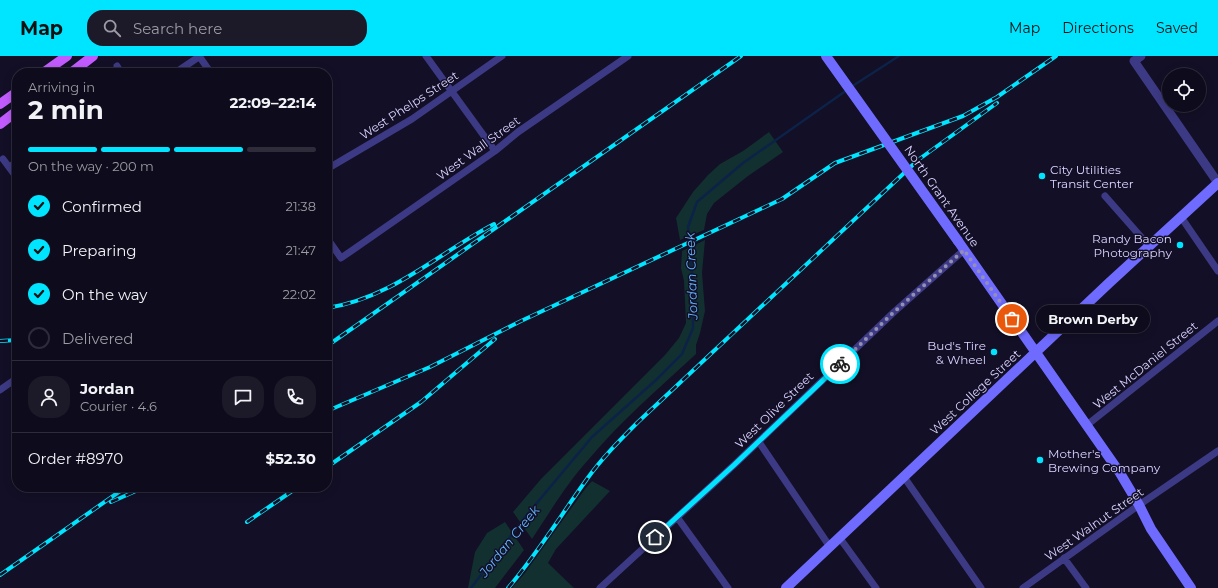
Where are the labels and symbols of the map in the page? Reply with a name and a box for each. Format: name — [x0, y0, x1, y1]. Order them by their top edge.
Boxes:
street label: West Phelps Street — [357, 67, 461, 142]
street label: West Wall Street — [433, 113, 523, 183]
street label: North Grant Avenue — [901, 142, 983, 250]
place label: City Utilities Transit Center — [1050, 162, 1134, 191]
marker: City Utilities Transit Center — [1037, 171, 1047, 181]
water label: Jordan Creek — [681, 231, 701, 321]
place label: Randy Bacon Photography — [1092, 231, 1172, 260]
marker: Randy Bacon Photography — [1175, 240, 1185, 250]
pin — [995, 302, 1029, 336]
callout: Brown Derby — [1036, 305, 1150, 333]
street label: West McDaniel Street — [1090, 318, 1200, 412]
place label: Bud's Tire & Wheel — [927, 338, 986, 367]
courier — [820, 344, 860, 384]
street label: West College Street — [927, 346, 1023, 438]
marker: Bud's Tire & Wheel — [989, 347, 999, 357]
street label: West Olive Street — [732, 369, 816, 451]
place label: Mother's Brewing Company — [1048, 446, 1161, 475]
marker: Mother's Brewing Company — [1035, 455, 1045, 465]
street label: West Walnut Street — [1042, 484, 1146, 564]
water label: Jordan Creek — [475, 501, 543, 581]
pin — [638, 520, 672, 554]

